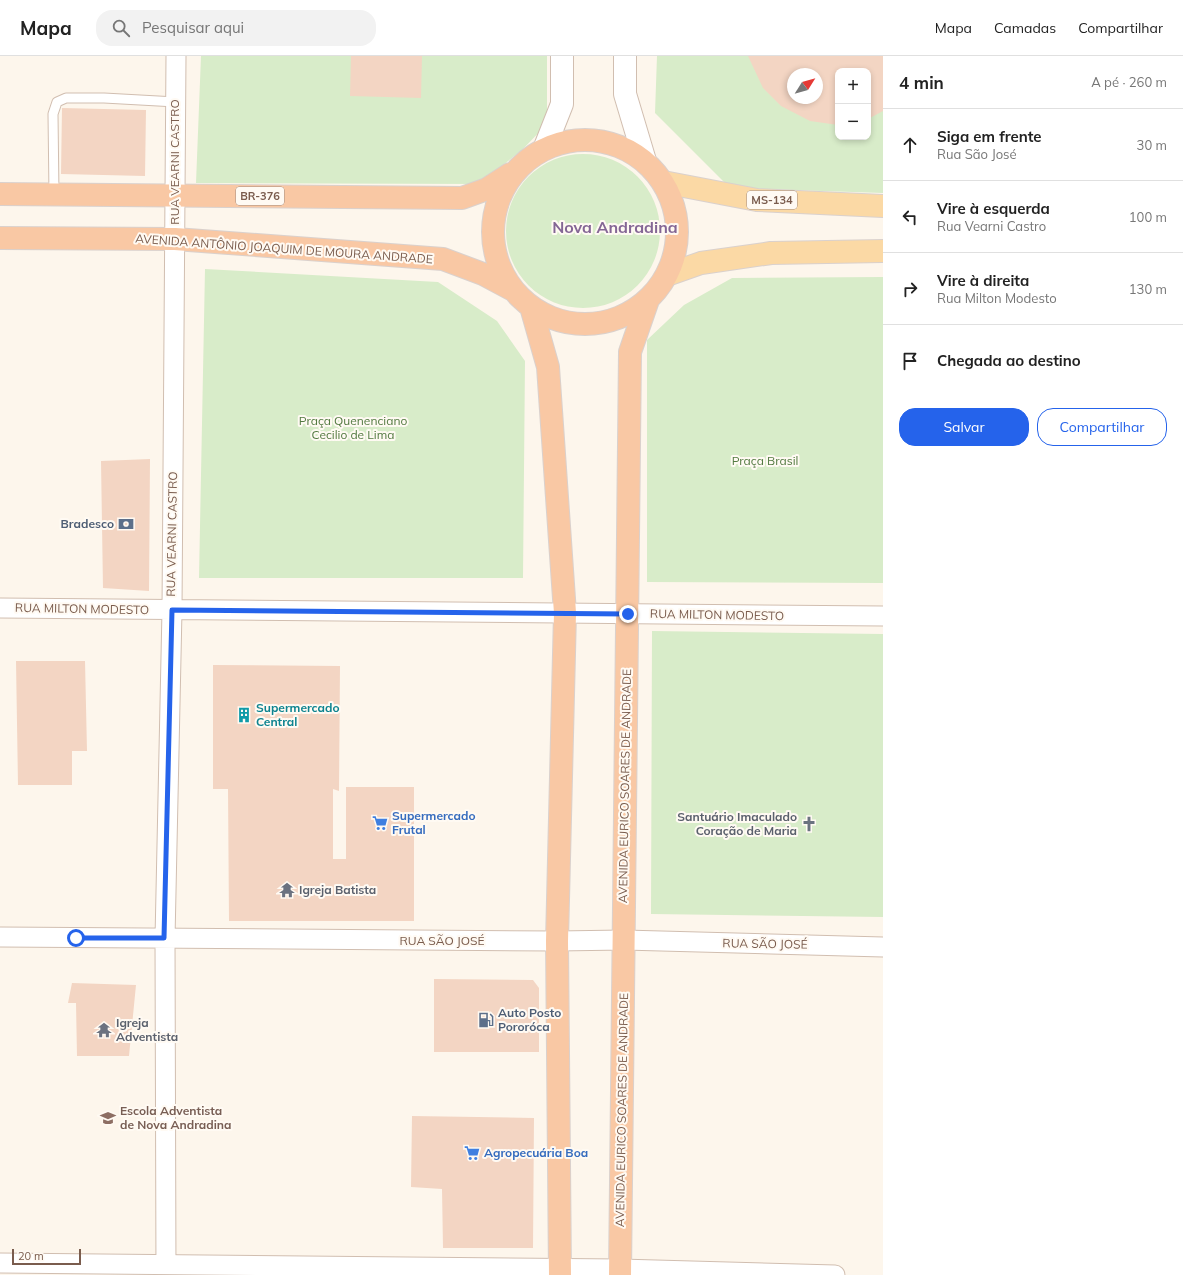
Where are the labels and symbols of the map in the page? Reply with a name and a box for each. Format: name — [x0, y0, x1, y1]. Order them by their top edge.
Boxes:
north arrow — [787, 68, 823, 104]
street label: RUA VEARNI CASTRO — [167, 99, 182, 225]
road number: BR-376 — [236, 187, 284, 205]
road number: MS-134 — [747, 191, 797, 209]
district label: Nova Andradina — [552, 217, 678, 237]
street label: AVENIDA ANTÔNIO JOAQUIM DE MOURA ANDRADE — [135, 231, 433, 266]
park label: Praça Quenenciano Cecilio de Lima — [299, 413, 407, 442]
park label: Praça Brasil — [732, 453, 798, 468]
street label: RUA VEARNI CASTRO — [163, 471, 180, 597]
bank icon: Bradesco — [117, 515, 135, 533]
place label: Bradesco — [61, 516, 114, 531]
street label: RUA MILTON MODESTO — [15, 600, 149, 617]
route end — [619, 605, 637, 623]
street label: RUA MILTON MODESTO — [650, 606, 784, 623]
street label: AVENIDA EURICO SOARES DE ANDRADE — [615, 669, 634, 903]
place label: Supermercado Central — [256, 700, 340, 729]
building icon: Supermercado Central — [235, 706, 253, 724]
place label: Supermercado Frutal — [392, 808, 476, 837]
place label: Santuário Imaculado Coração de Maria — [677, 809, 797, 838]
supermarket icon: Supermercado Frutal — [371, 814, 389, 832]
church icon: Santuário Imaculado Coração de Maria — [800, 815, 818, 833]
temple icon: Igreja Batista — [278, 881, 296, 899]
place label: Igreja Batista — [299, 882, 376, 897]
route start — [67, 929, 85, 947]
street label: RUA SÃO JOSÉ — [399, 933, 485, 948]
street label: RUA SÃO JOSÉ — [722, 935, 808, 952]
street label: AVENIDA EURICO SOARES DE ANDRADE — [612, 993, 631, 1227]
place label: Auto Posto Pororóca — [498, 1005, 561, 1034]
fuel station icon: Auto Posto Pororóca — [477, 1011, 495, 1029]
place label: Igreja Adventista — [116, 1015, 178, 1044]
temple icon: Igreja Adventista — [95, 1021, 113, 1039]
place label: Escola Adventista de Nova Andradina — [120, 1103, 232, 1132]
school or university icon: Escola Adventista de Nova Andradina — [99, 1109, 117, 1127]
supermarket icon: Agropecuária Boa — [463, 1144, 481, 1162]
place label: Agropecuária Boa — [484, 1145, 588, 1160]
scale bar — [12, 1247, 81, 1266]

